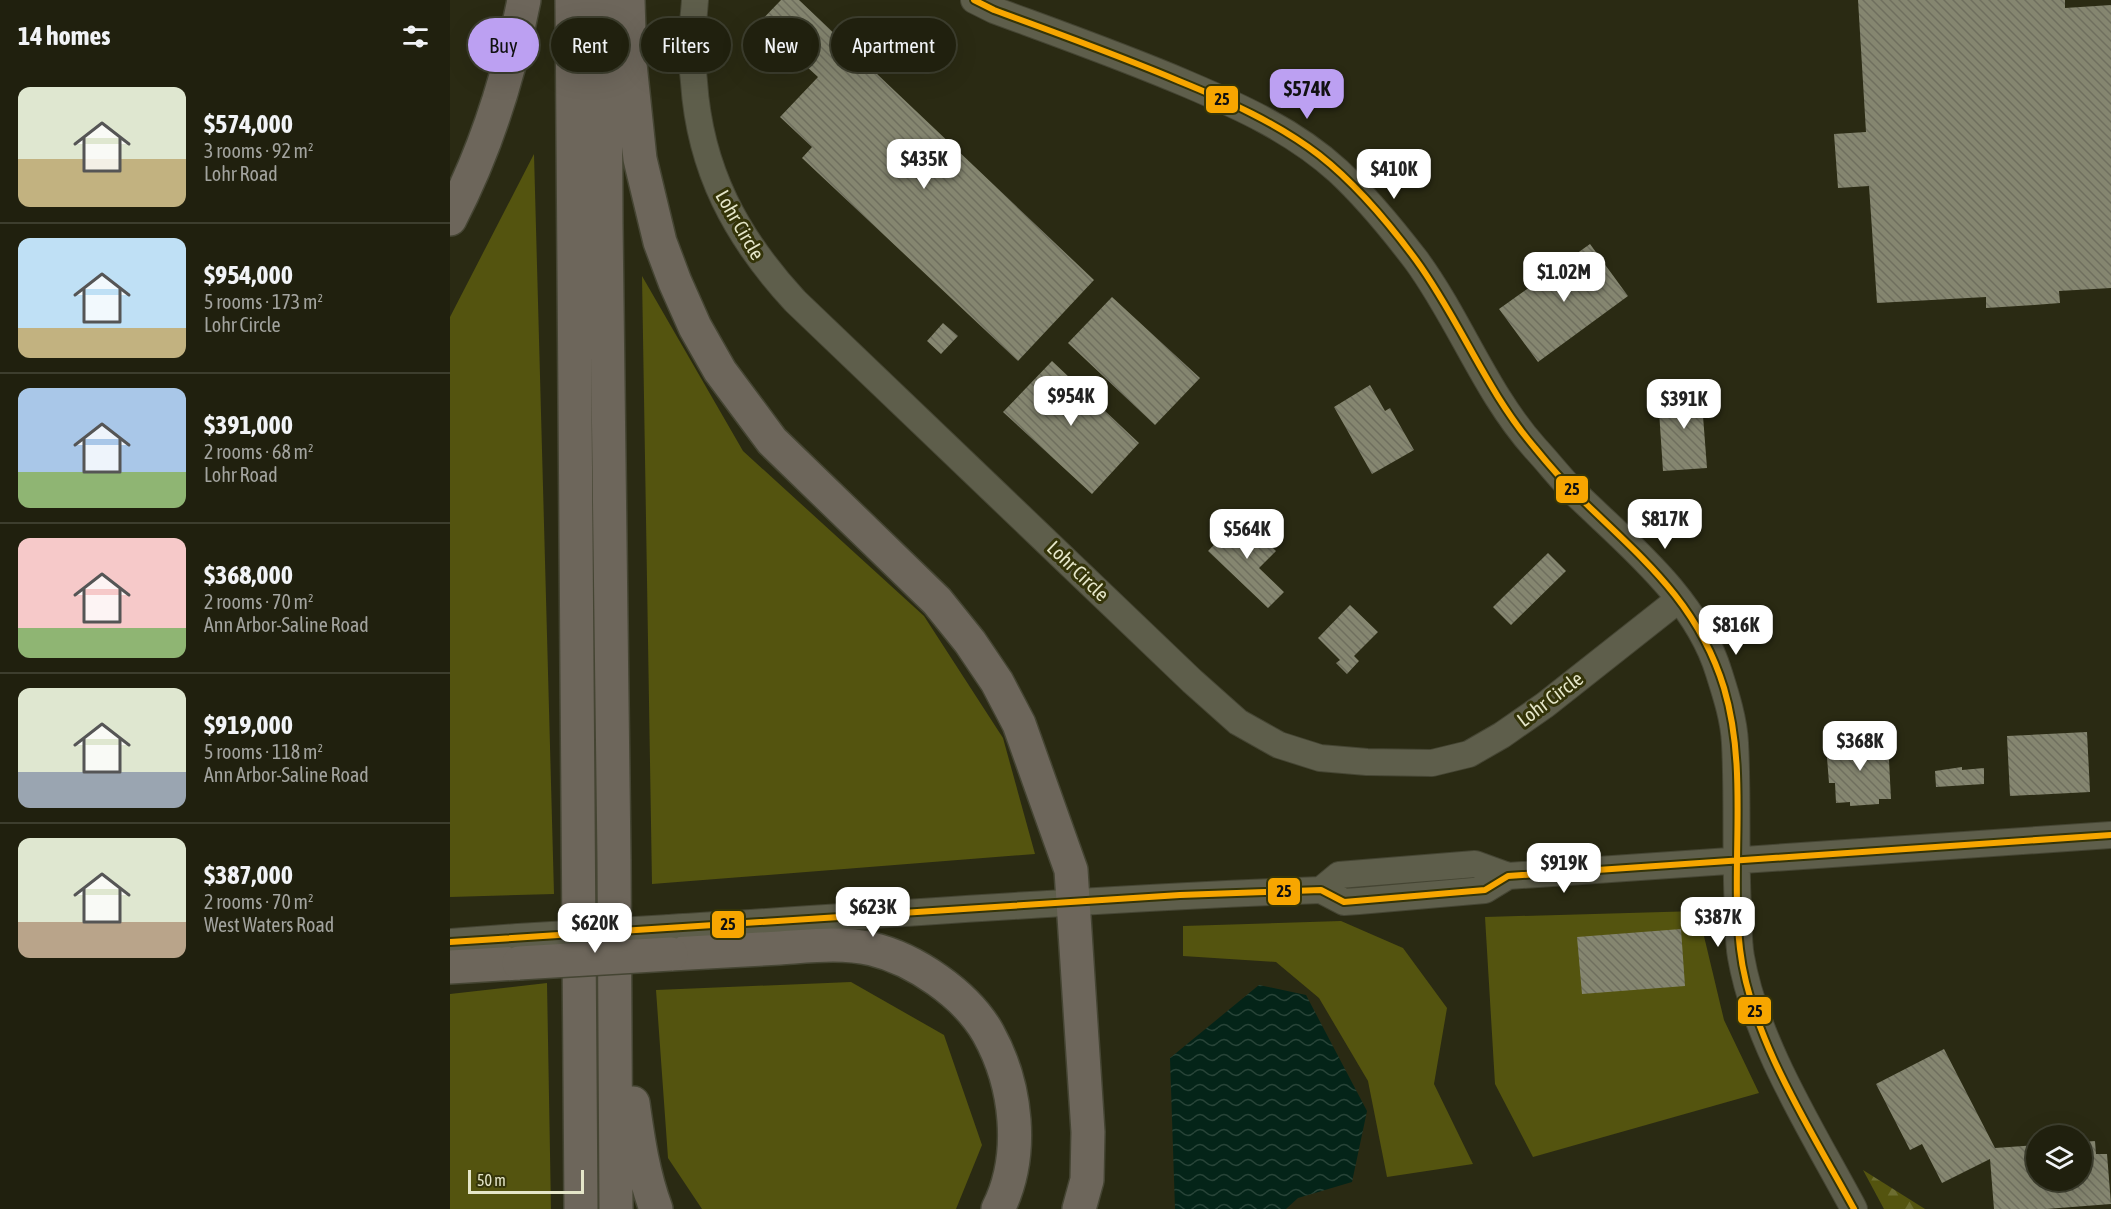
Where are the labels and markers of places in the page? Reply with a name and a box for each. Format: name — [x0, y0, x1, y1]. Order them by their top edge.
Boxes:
pin: $574K — [1265, 69, 1349, 120]
pin: $435K — [882, 139, 966, 190]
pin: $410K — [1352, 149, 1436, 200]
pin: $1.02M — [1515, 252, 1613, 303]
pin: $954K — [1029, 376, 1113, 427]
pin: $391K — [1642, 379, 1726, 430]
pin: $817K — [1623, 499, 1707, 550]
pin: $564K — [1205, 509, 1289, 560]
pin: $816K — [1694, 605, 1778, 656]
pin: $368K — [1818, 721, 1902, 772]
pin: $919K — [1522, 843, 1606, 894]
pin: $623K — [831, 887, 915, 938]
pin: $387K — [1676, 897, 1760, 948]
pin: $620K — [553, 903, 637, 954]

